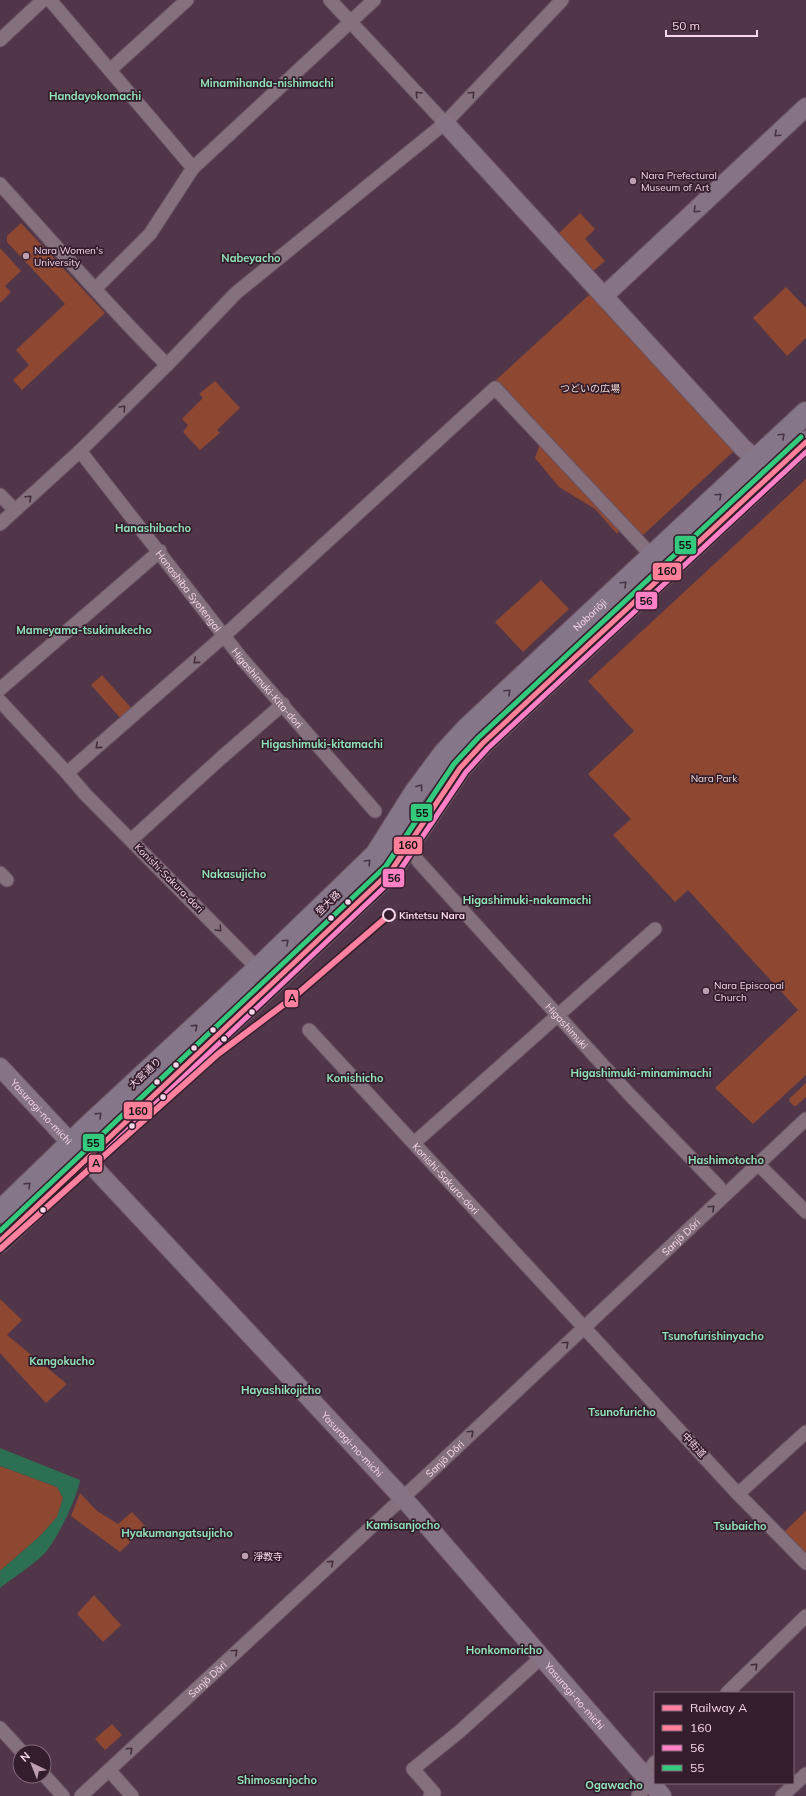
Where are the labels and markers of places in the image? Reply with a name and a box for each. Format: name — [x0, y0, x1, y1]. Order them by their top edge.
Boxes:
place label: Nara Prefectural Museum of Art — [641, 169, 717, 194]
marker: Nara Prefectural Museum of Art — [628, 176, 638, 186]
place label: Nara Women's University — [34, 244, 103, 269]
marker: Nara Women's University — [21, 251, 31, 261]
unlabelled marker — [343, 897, 353, 907]
marker: Kintetsu Nara — [382, 908, 396, 922]
place label: Kintetsu Nara — [399, 909, 465, 922]
unlabelled marker — [326, 913, 336, 923]
place label: Nara Episcopal Church — [714, 979, 784, 1004]
marker: Nara Episcopal Church — [701, 986, 711, 996]
unlabelled marker — [247, 1007, 257, 1017]
unlabelled marker — [208, 1025, 218, 1035]
unlabelled marker — [219, 1034, 229, 1044]
unlabelled marker — [189, 1043, 199, 1053]
unlabelled marker — [171, 1060, 181, 1070]
unlabelled marker — [152, 1077, 162, 1087]
unlabelled marker — [158, 1092, 168, 1102]
unlabelled marker — [127, 1121, 137, 1131]
unlabelled marker — [38, 1205, 48, 1215]
place label: 淨教寺 — [253, 1550, 283, 1563]
marker: 淨教寺 — [240, 1551, 250, 1561]

